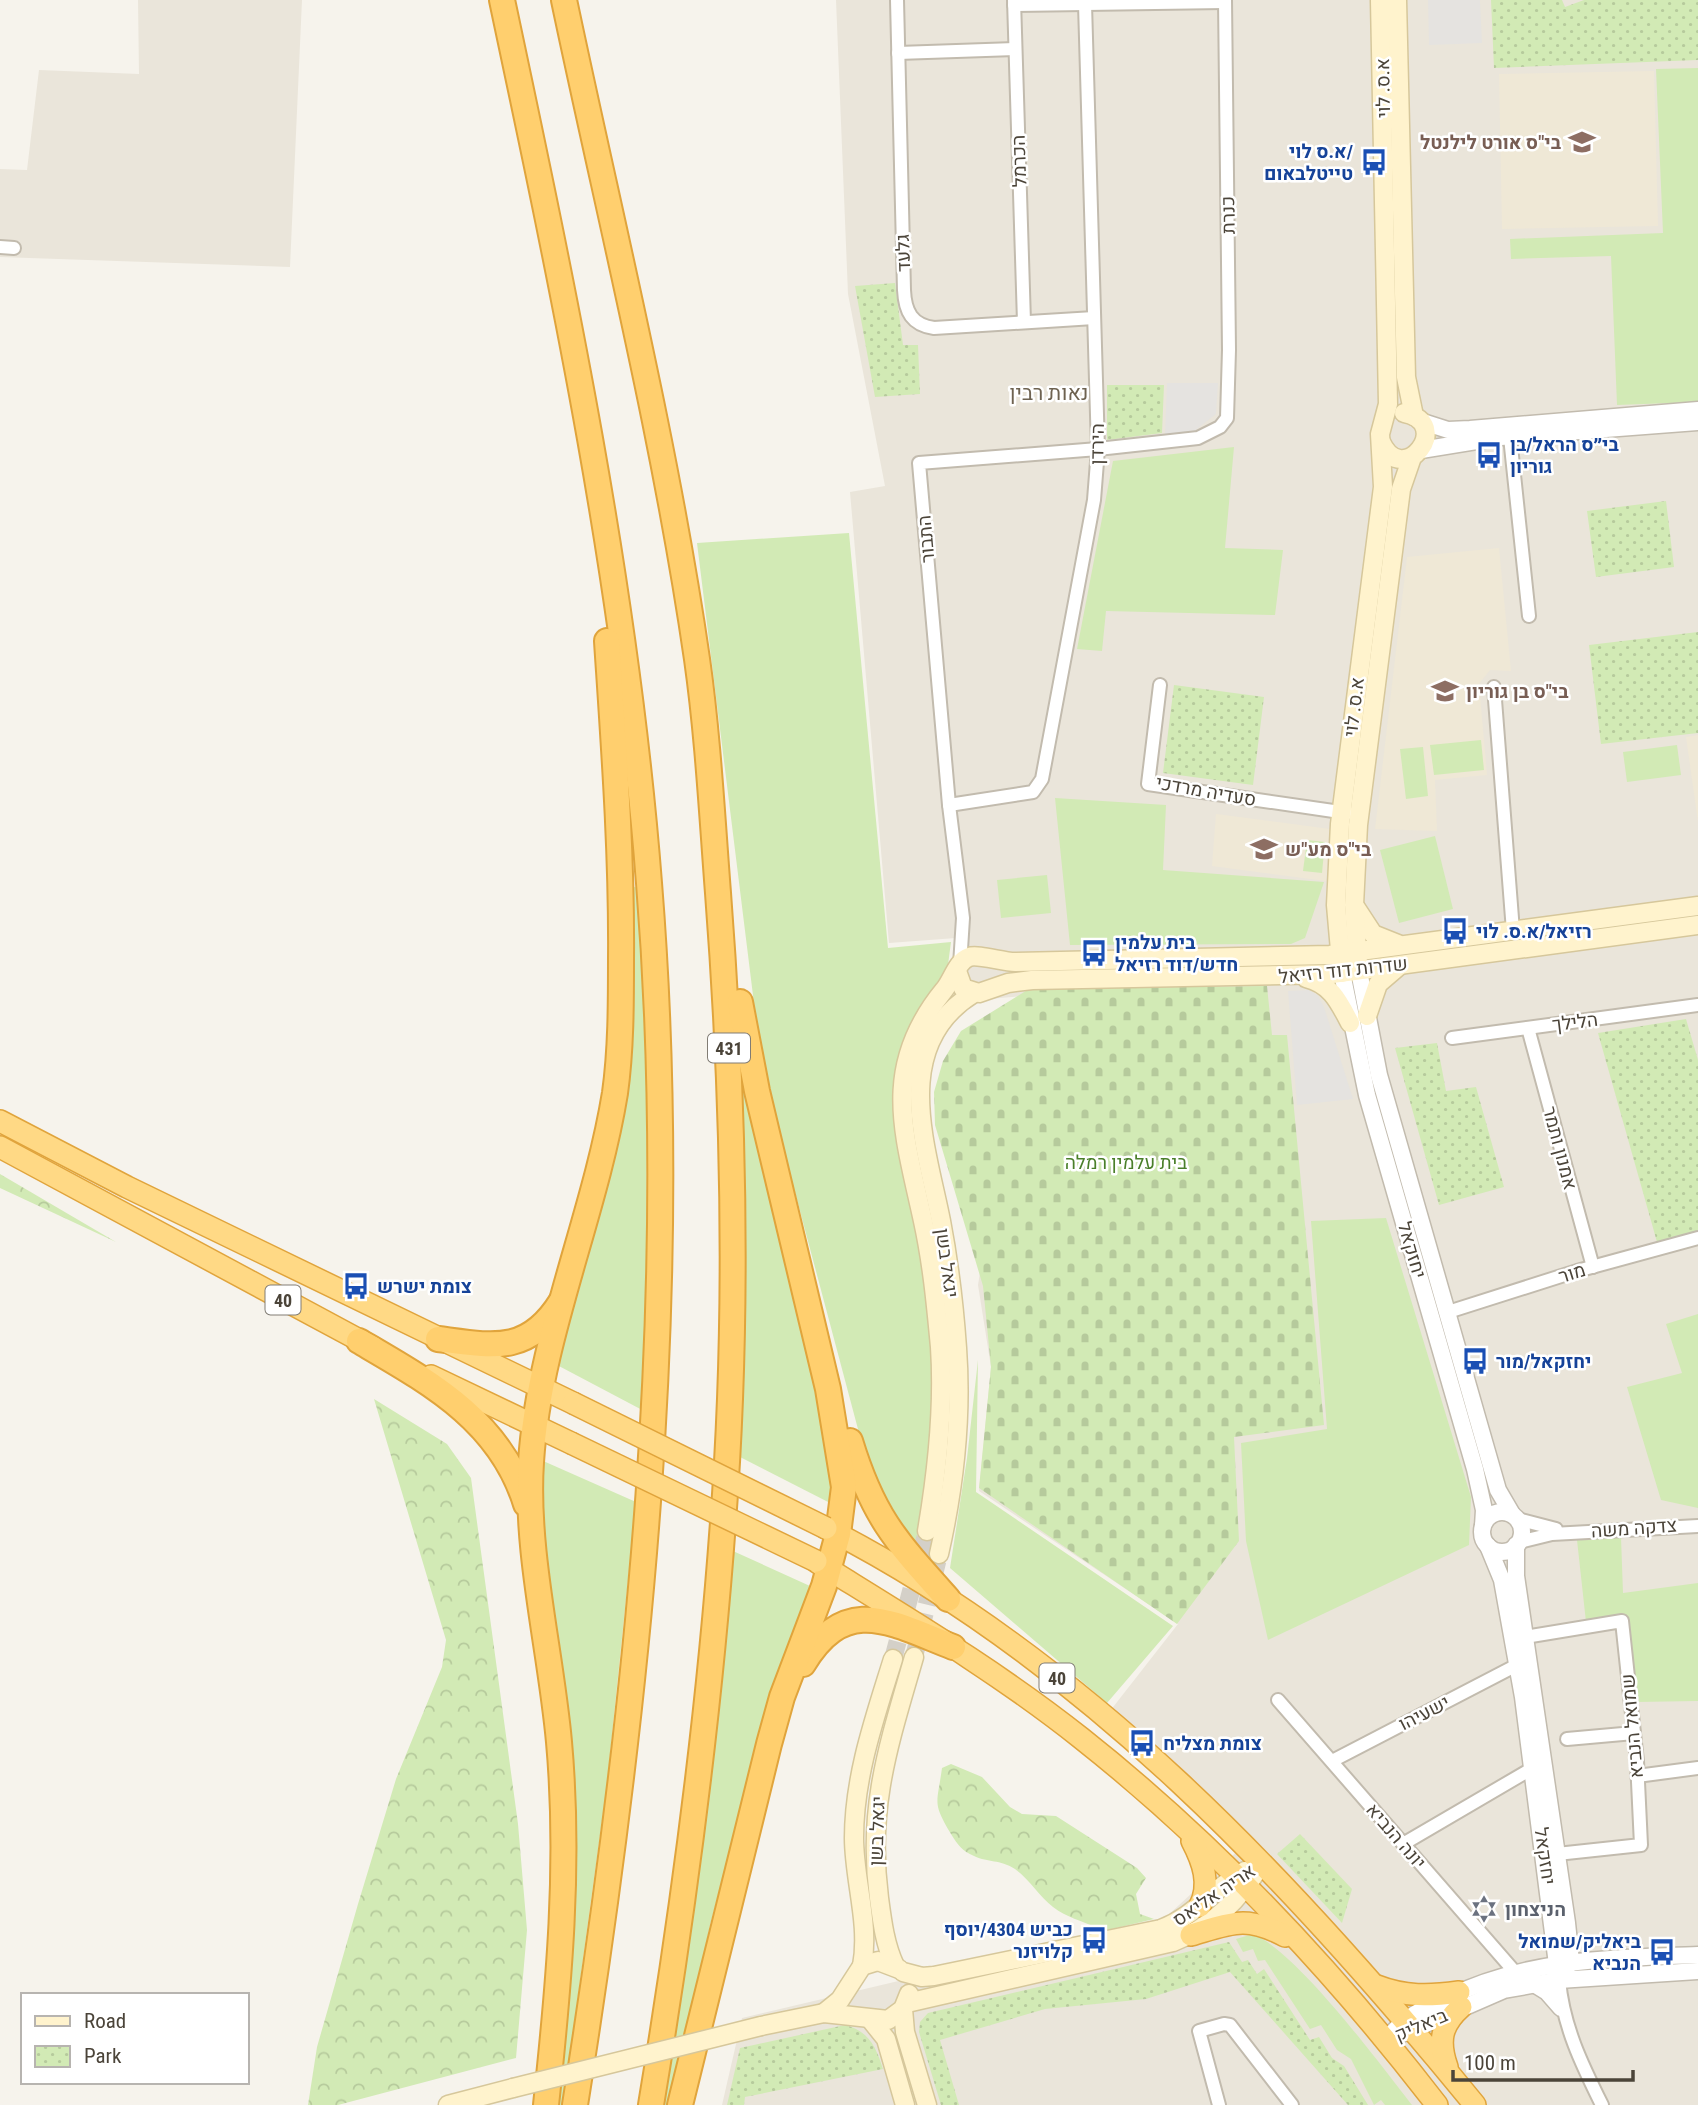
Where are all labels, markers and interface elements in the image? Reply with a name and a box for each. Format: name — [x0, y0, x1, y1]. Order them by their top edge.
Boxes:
street label: א.ס. לוי — [1371, 58, 1395, 118]
school or university icon: בי"ס אורט לילנטל — [1567, 127, 1597, 157]
place label: בי"ס אורט לילנטל — [1420, 131, 1562, 154]
street label: הכרמל — [1007, 134, 1031, 188]
place label: א.ס לוי/ טייטלבאום — [1264, 140, 1353, 185]
bus stop icon: א.ס לוי/ טייטלבאום — [1359, 147, 1389, 177]
street label: כנרת — [1216, 196, 1240, 234]
street label: גלעד — [891, 234, 915, 272]
district label: נאות רבין — [1010, 381, 1088, 405]
street label: הירדן — [1085, 423, 1109, 465]
place label: בי״ס הראל/בן גוריון — [1510, 433, 1619, 478]
bus stop icon: בי״ס הראל/בן גוריון — [1474, 440, 1504, 470]
street label: התבור — [912, 514, 940, 564]
street label: א.ס. לוי — [1339, 676, 1369, 738]
school or university icon: בי"ס בן גוריון — [1430, 676, 1460, 706]
place label: בי"ס בן גוריון — [1466, 680, 1569, 703]
street label: סעדיה מרדכי — [1154, 771, 1258, 811]
school or university icon: בי"ס מע"ש — [1249, 834, 1279, 864]
place label: בי"ס מע"ש — [1285, 838, 1372, 861]
bus stop icon: רזיאל/א.ס. לוי — [1440, 916, 1470, 946]
place label: רזיאל/א.ס. לוי — [1476, 920, 1592, 943]
place label: בית עלמין חדש/דוד רזיאל — [1115, 931, 1238, 976]
bus stop icon: בית עלמין חדש/דוד רזיאל — [1079, 938, 1109, 968]
street label: שדרות דוד רזיאל — [1277, 952, 1409, 988]
street label: הלילך — [1551, 1008, 1599, 1036]
road number: 431 — [708, 1034, 750, 1063]
street label: אמנון ותמר — [1538, 1104, 1582, 1192]
park label: בית עלמין רמלה — [1065, 1151, 1187, 1174]
street label: יחזקאל — [1393, 1219, 1431, 1281]
street label: יגאל בשן — [931, 1227, 963, 1299]
street label: מור — [1556, 1258, 1588, 1288]
bus stop icon: צומת ישרש — [341, 1271, 371, 1301]
place label: צומת ישרש — [377, 1275, 472, 1298]
road number: 40 — [266, 1286, 300, 1315]
bus stop icon: יחזקאל/מור — [1460, 1346, 1490, 1376]
place label: יחזקאל/מור — [1496, 1350, 1592, 1373]
street label: צדקה משה — [1590, 1514, 1678, 1542]
road number: 40 — [1040, 1664, 1074, 1693]
street label: שמואל הנביא — [1616, 1673, 1648, 1779]
street label: ישעיהו — [1395, 1690, 1453, 1736]
bus stop icon: צומת מצליח — [1127, 1728, 1157, 1758]
place label: צומת מצליח — [1163, 1732, 1262, 1755]
street label: יגאל בשן — [864, 1796, 890, 1866]
street label: יונה הנביא — [1361, 1798, 1431, 1874]
street label: יחזקאל — [1530, 1826, 1560, 1886]
street label: אריה אליאס — [1168, 1859, 1260, 1931]
synagogue icon: הניצחון — [1469, 1894, 1499, 1924]
place label: הניצחון — [1505, 1898, 1566, 1921]
place label: כביש 4304/יוסף קלויזנר — [944, 1918, 1073, 1963]
bus stop icon: כביש 4304/יוסף קלויזנר — [1079, 1925, 1109, 1955]
place label: ביאליק/שמואל הנביא — [1518, 1930, 1642, 1975]
bus stop icon: ביאליק/שמואל הנביא — [1647, 1937, 1677, 1967]
legend — [21, 1993, 248, 2084]
street label: ביאליק — [1391, 2004, 1451, 2046]
text: Road — [84, 2009, 126, 2033]
scale bar — [1453, 2038, 1633, 2082]
text: Park — [84, 2044, 122, 2068]
text: 100 m — [1464, 2051, 1516, 2075]

